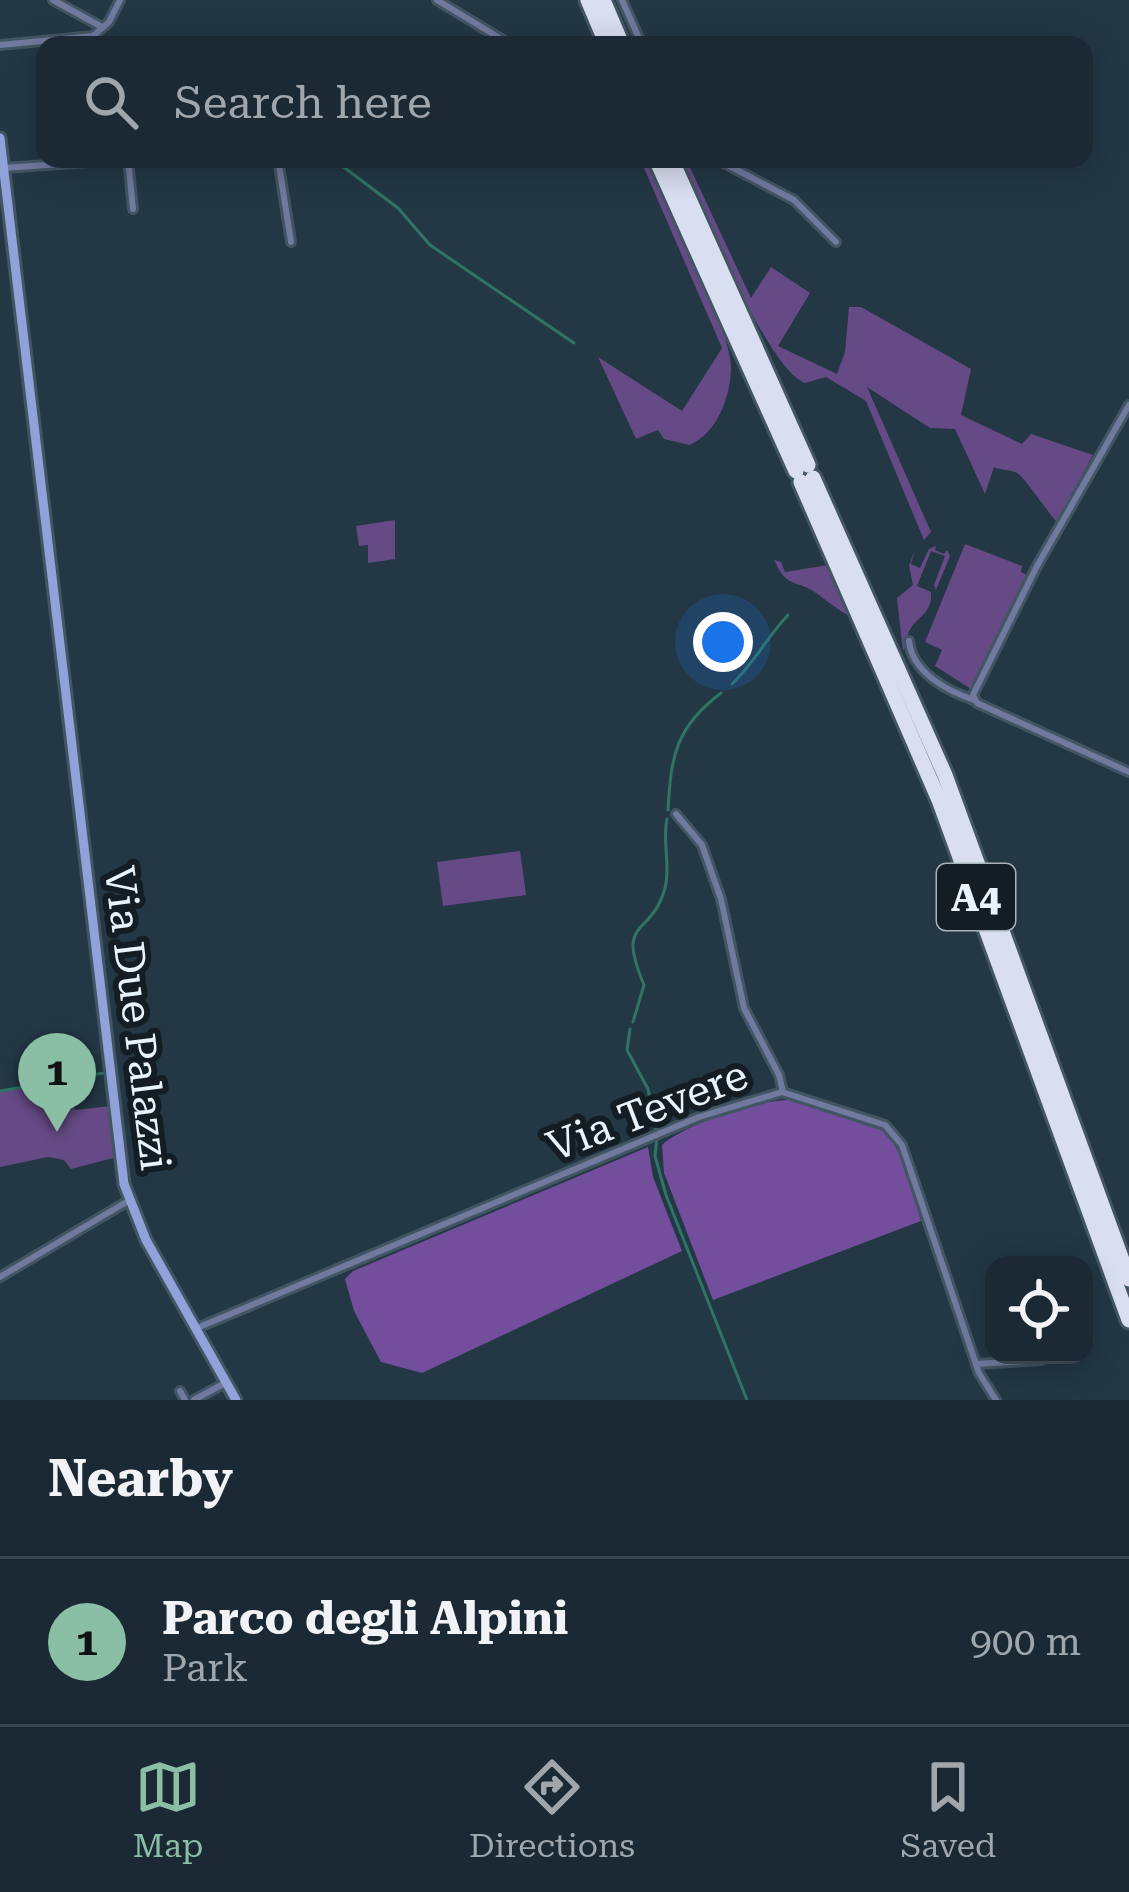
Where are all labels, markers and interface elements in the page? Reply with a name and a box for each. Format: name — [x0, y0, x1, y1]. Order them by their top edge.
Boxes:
search box — [36, 36, 1093, 168]
icon: search — [78, 69, 144, 135]
text: Search here — [174, 76, 432, 129]
your location — [693, 612, 753, 672]
street label: Via Due Palazzi — [95, 863, 180, 1173]
road number: A4 — [937, 864, 1015, 930]
pin: 1 — [18, 1033, 96, 1132]
street label: Via Tevere — [540, 1050, 754, 1171]
map controls — [985, 1256, 1093, 1364]
button: locate — [985, 1256, 1093, 1364]
text: Nearby — [48, 1449, 233, 1508]
text: Parco degli Alpini — [162, 1592, 568, 1645]
text: 1 — [76, 1619, 98, 1665]
text: 900 m — [970, 1619, 1081, 1665]
text: Park — [162, 1645, 248, 1691]
tab: Map — [133, 1754, 203, 1865]
tab: Directions — [469, 1754, 635, 1865]
tab: Saved — [901, 1754, 996, 1865]

